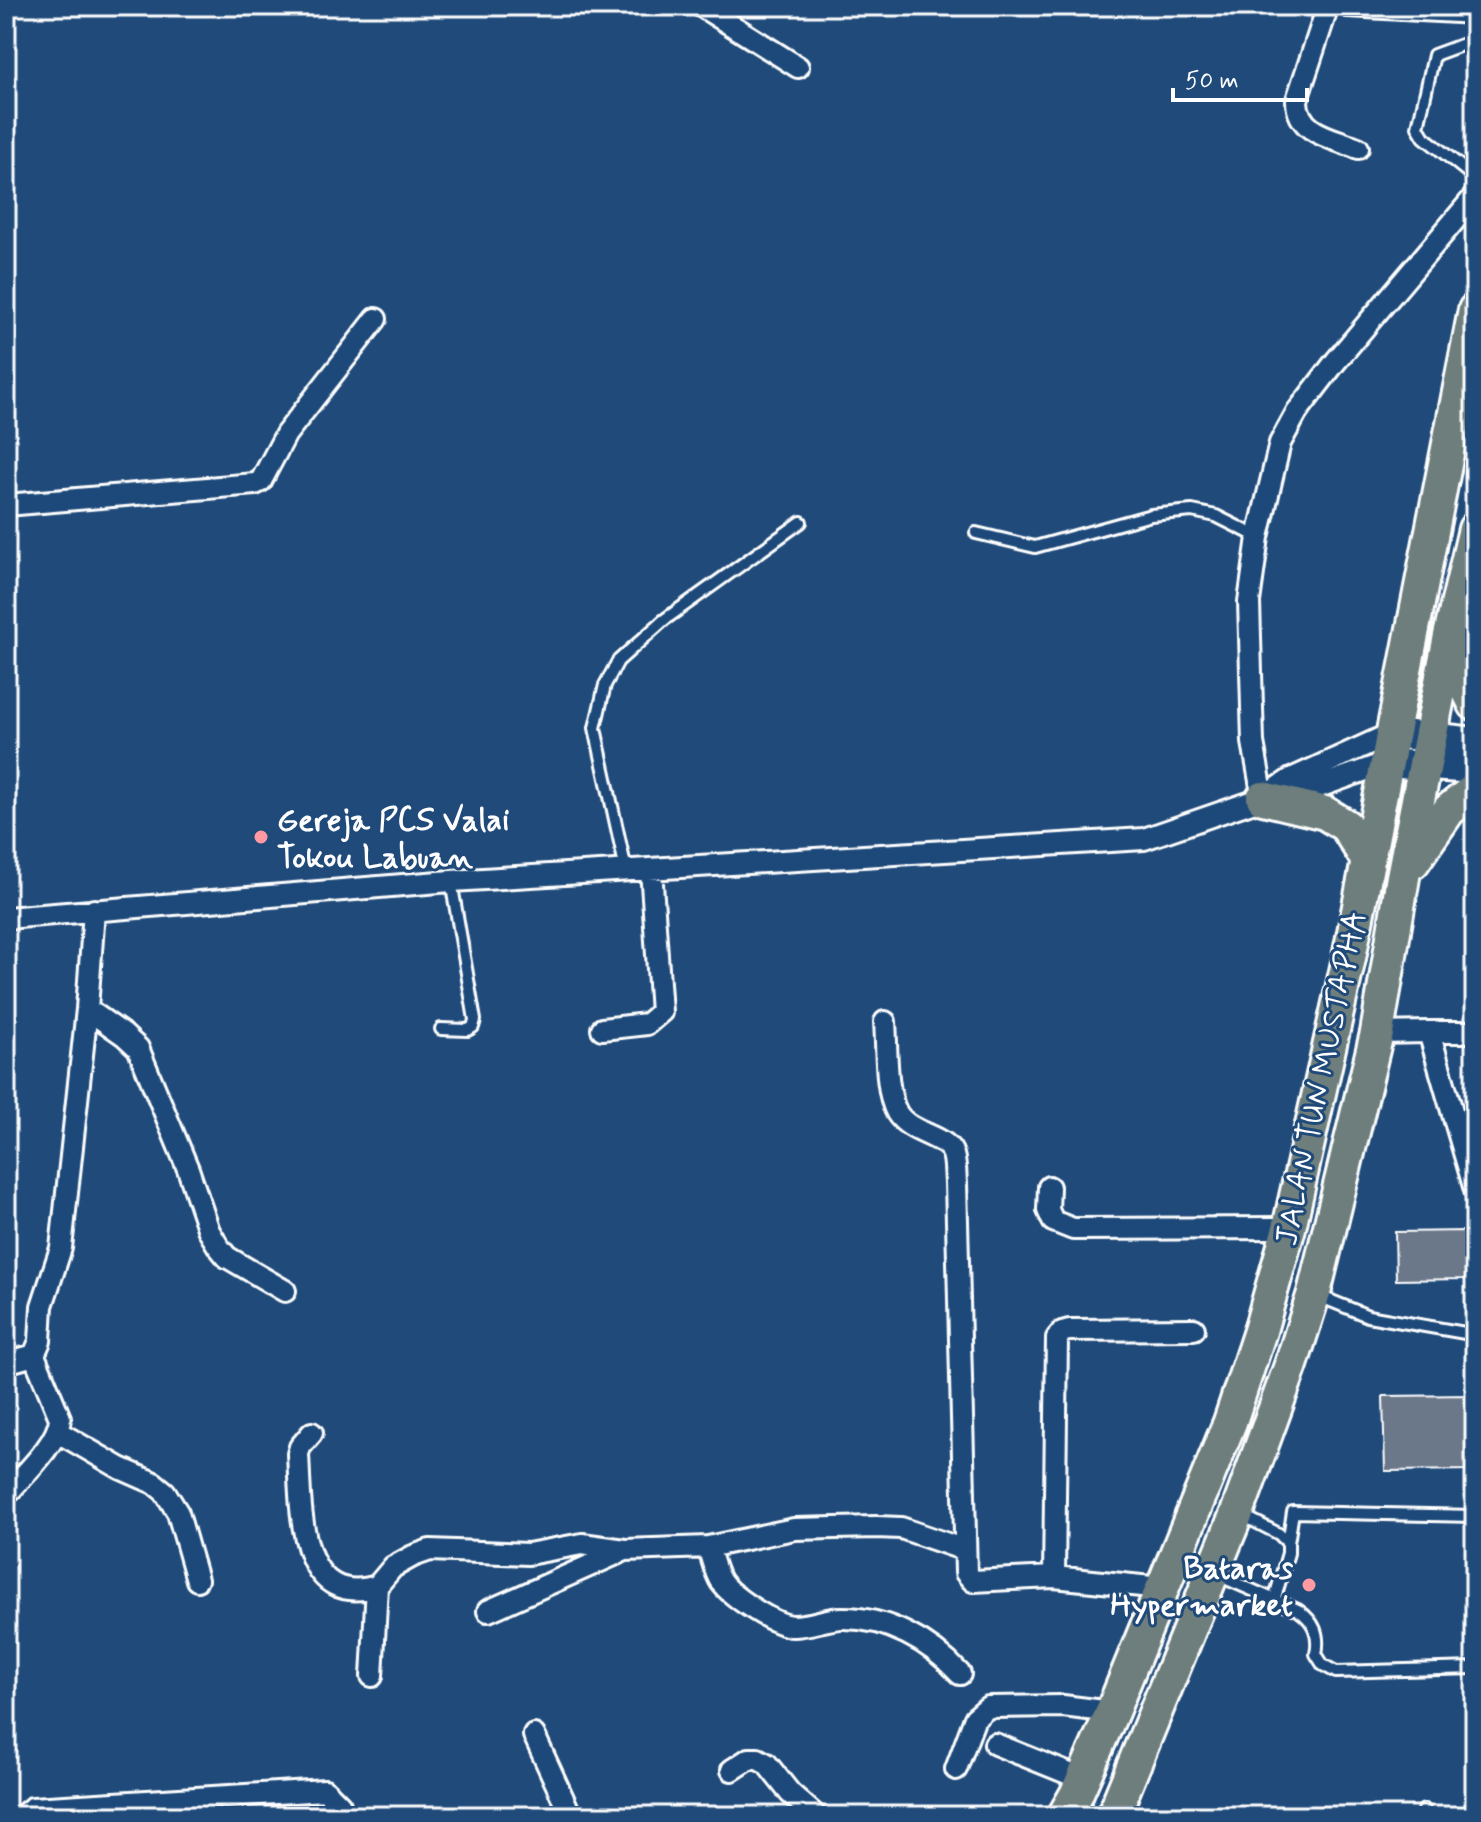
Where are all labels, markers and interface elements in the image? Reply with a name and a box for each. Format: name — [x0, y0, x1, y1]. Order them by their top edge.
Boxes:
scale bar — [1173, 52, 1307, 102]
text: 50 m — [1185, 66, 1239, 97]
place label: Gereja PCS Valai Tokou Labuan — [277, 800, 509, 879]
marker: Gereja PCS Valai Tokou Labuan — [252, 828, 270, 846]
street label: JALAN TUN MUSTAPHA — [1266, 907, 1378, 1250]
place label: Bataras Hypermarket — [1110, 1548, 1294, 1627]
marker: Bataras Hypermarket — [1300, 1576, 1318, 1594]

